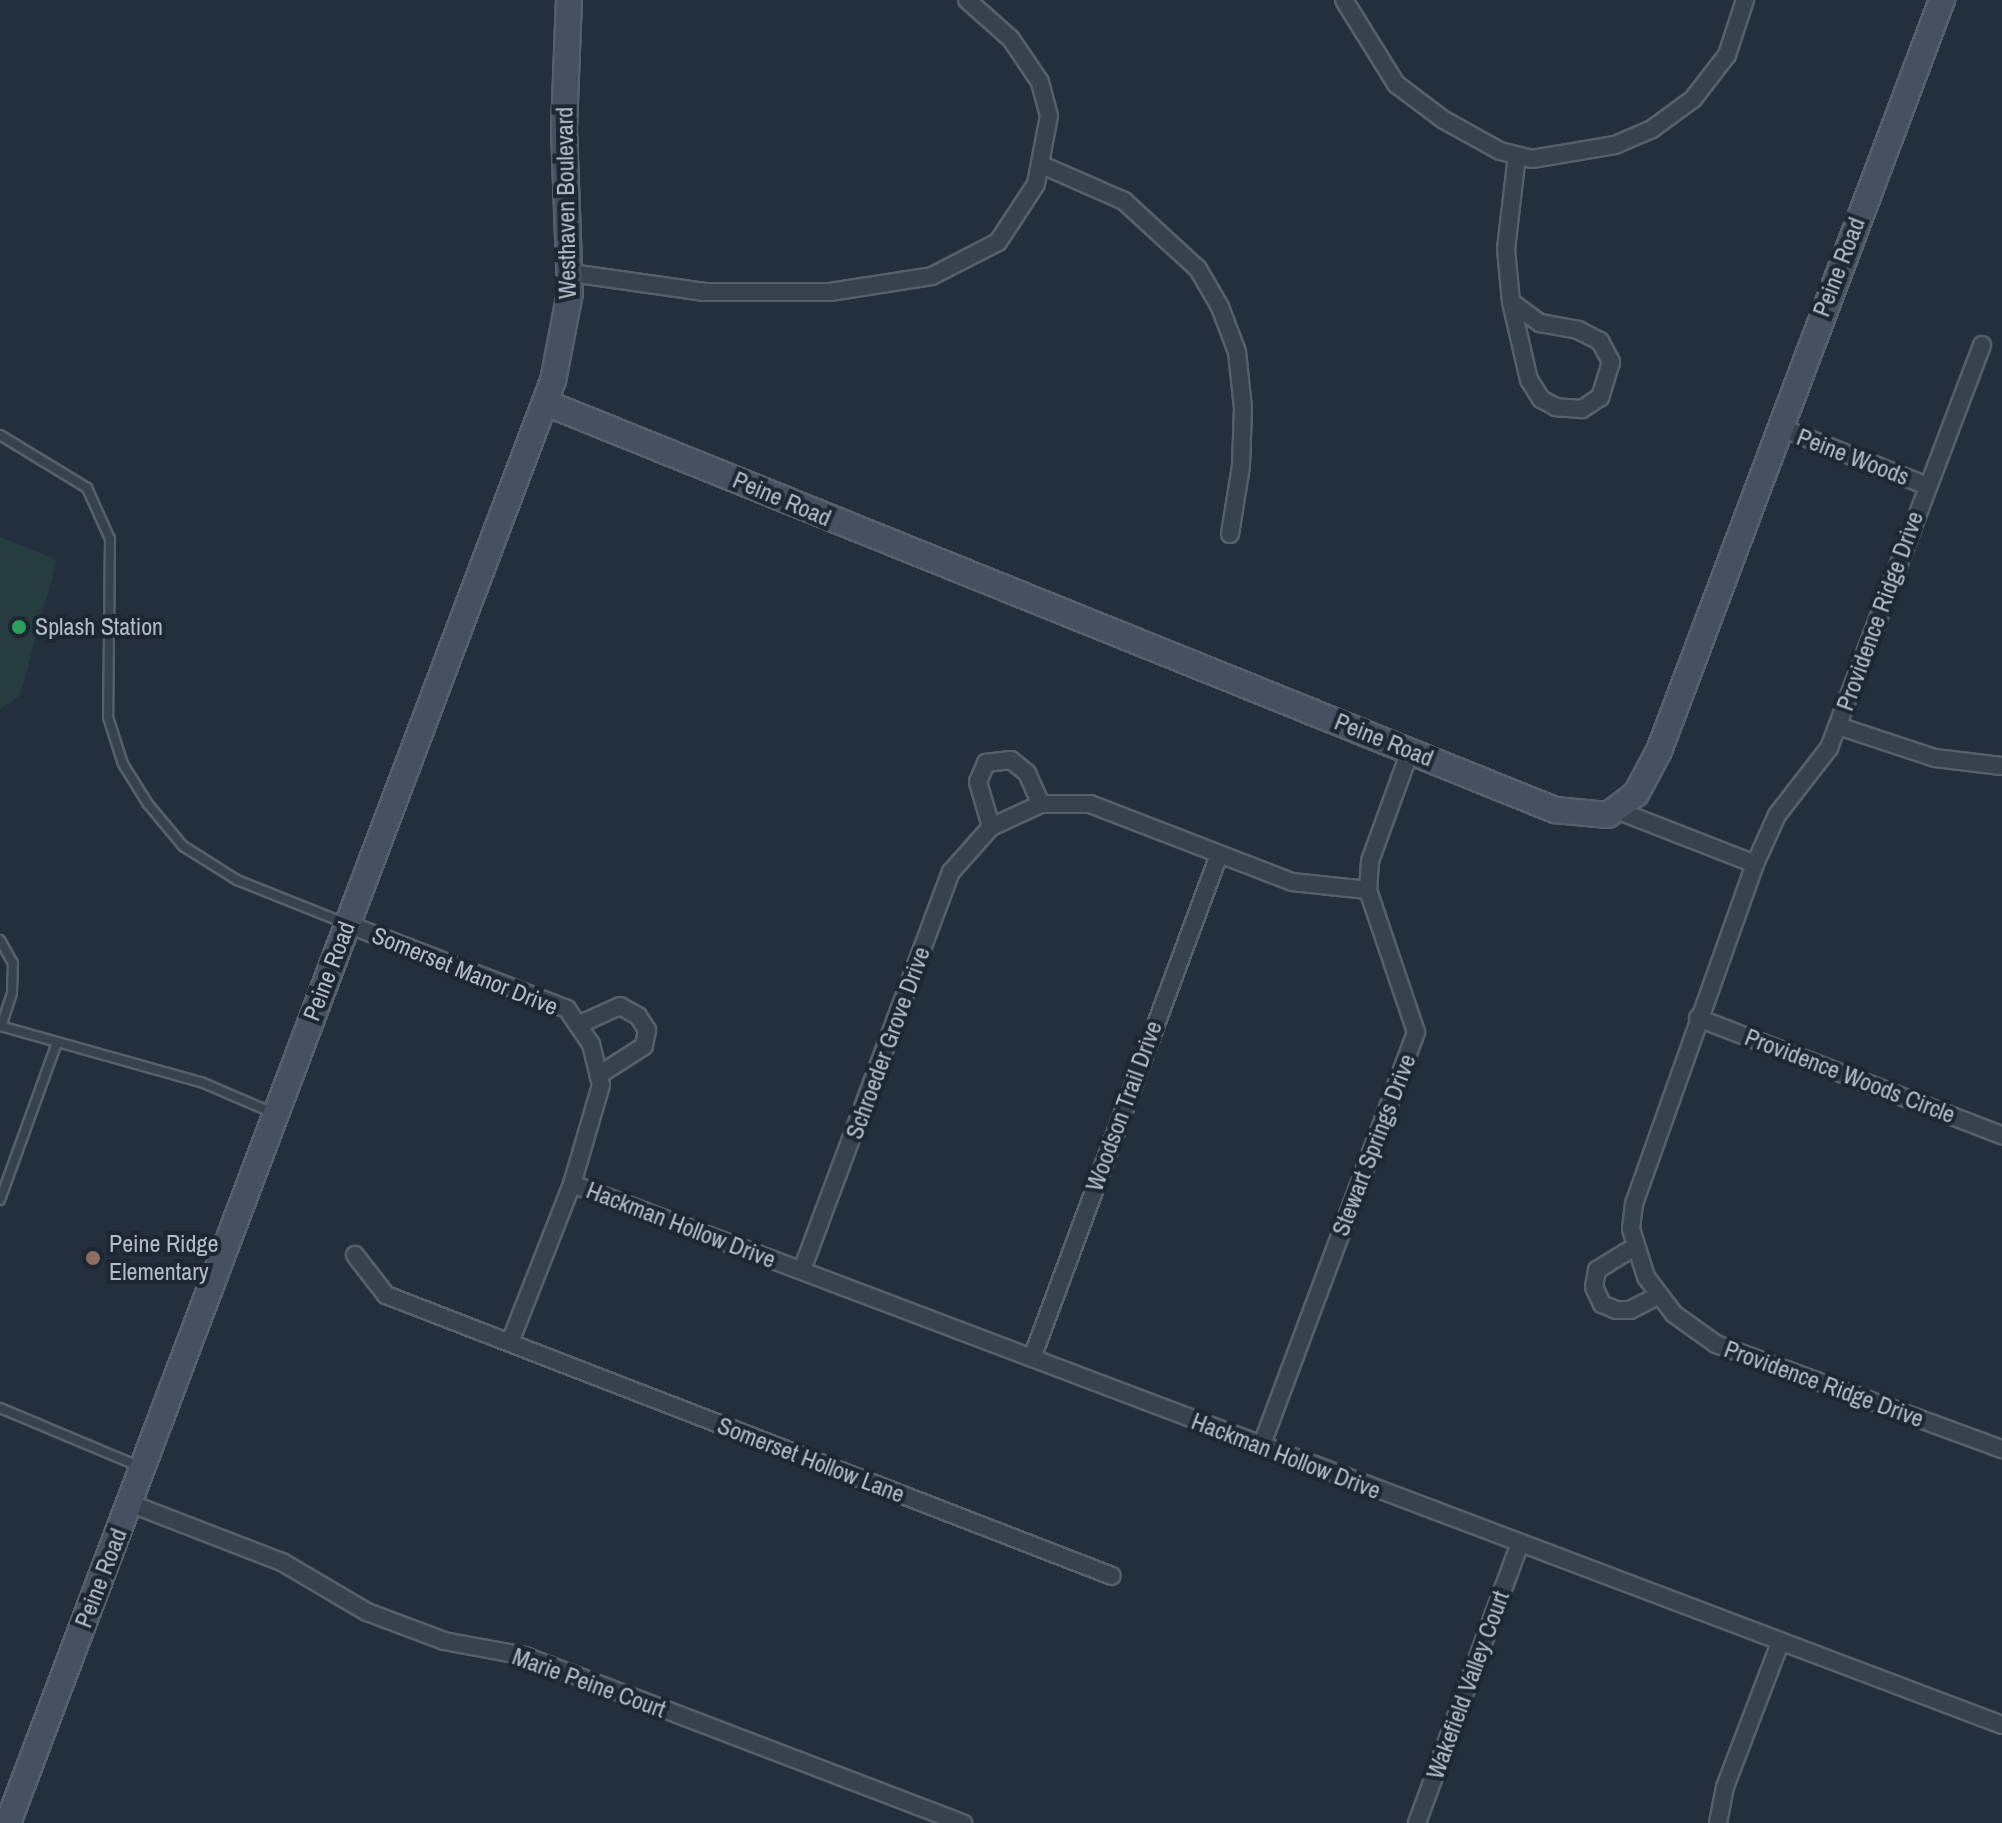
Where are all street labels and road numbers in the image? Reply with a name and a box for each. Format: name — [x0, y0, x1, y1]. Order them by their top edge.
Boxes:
street label: Westhaven Boulevard — [550, 107, 582, 299]
street label: Peine Road — [1807, 213, 1871, 321]
street label: Peine Woods — [1793, 422, 1913, 492]
street label: Peine Road — [729, 465, 835, 533]
street label: Providence Ridge Drive — [1831, 507, 1929, 715]
street label: Peine Road — [1330, 707, 1438, 773]
street label: Peine Road — [297, 917, 361, 1025]
street label: Somerset Manor Drive — [368, 921, 562, 1021]
street label: Schroeder Grove Drive — [840, 943, 936, 1143]
street label: Woodson Trail Drive — [1080, 1017, 1168, 1195]
street label: Providence Woods Circle — [1741, 1023, 1959, 1129]
street label: Stewart Springs Drive — [1326, 1050, 1422, 1240]
street label: Hackman Hollow Drive — [582, 1176, 780, 1274]
street label: Providence Ridge Drive — [1720, 1335, 1928, 1433]
street label: Hackman Hollow Drive — [1187, 1407, 1385, 1505]
street label: Somerset Hollow Lane — [713, 1411, 909, 1509]
street label: Peine Road — [69, 1524, 133, 1632]
street label: Wakefield Valley Court — [1421, 1587, 1515, 1783]
street label: Marie Peine Court — [509, 1642, 669, 1724]

